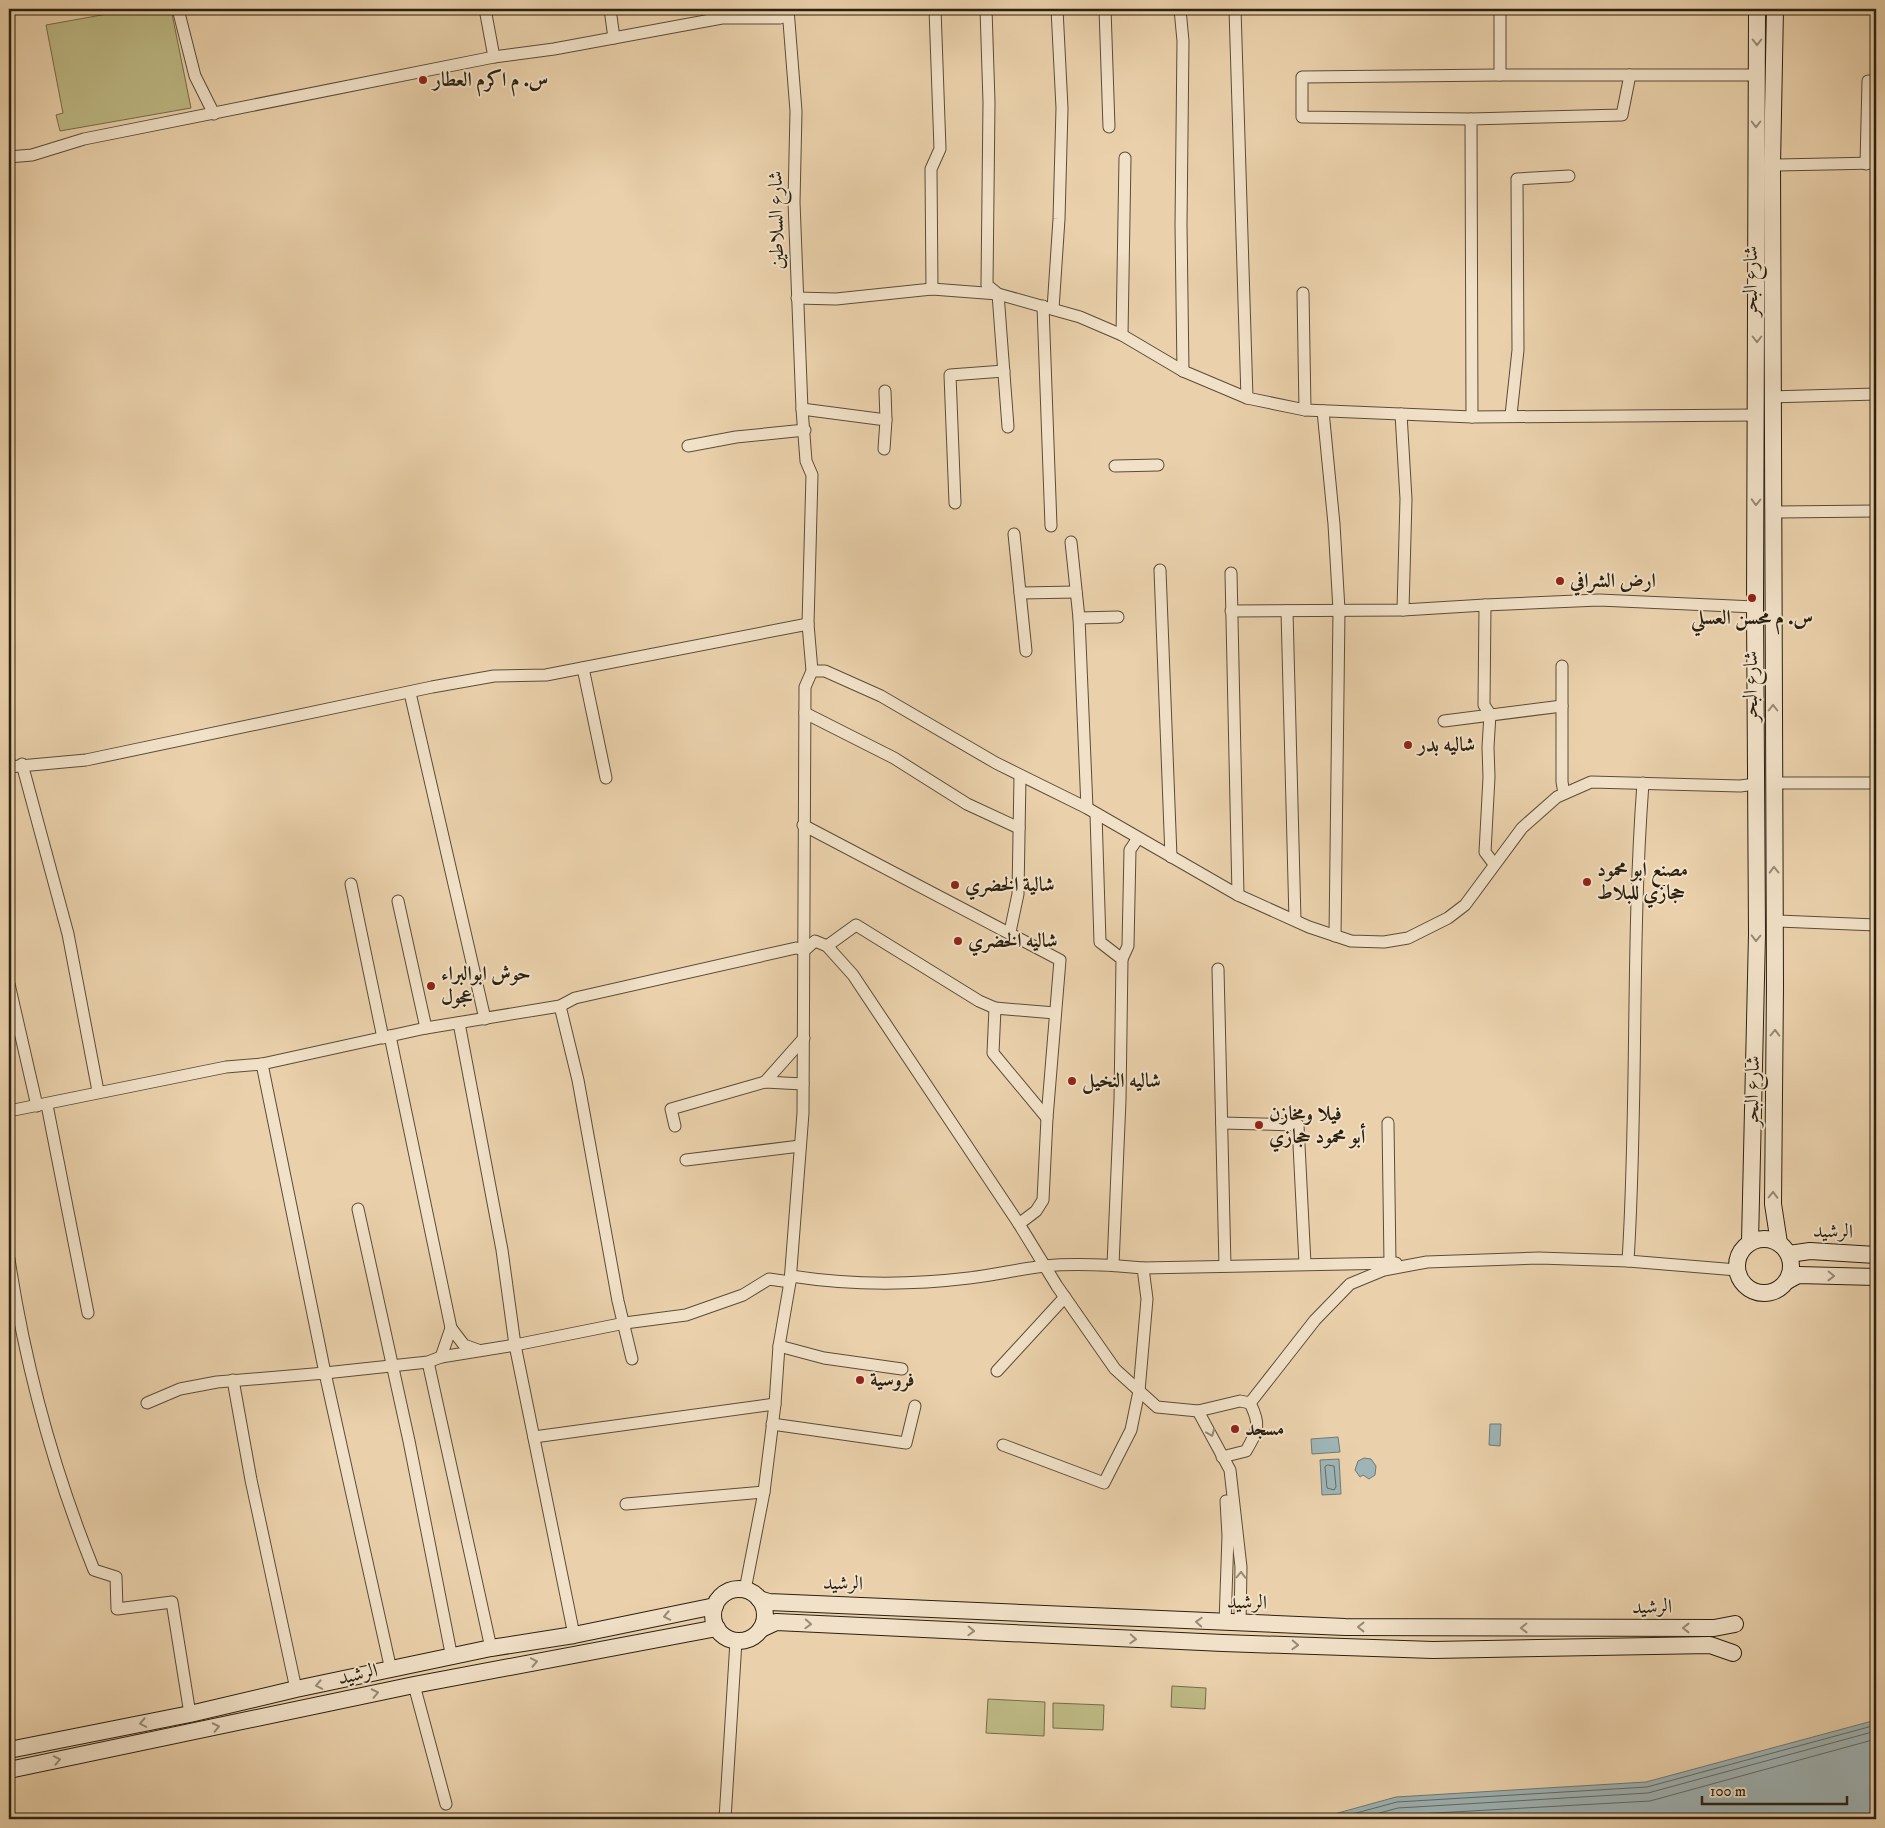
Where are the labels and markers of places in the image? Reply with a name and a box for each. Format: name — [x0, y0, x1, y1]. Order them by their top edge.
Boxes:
place label: س. م اكرم العطار — [431, 68, 548, 97]
marker: س. م اكرم العطار — [417, 74, 429, 86]
place label: ارض الشرافي — [1569, 569, 1656, 596]
marker: ارض الشرافي — [1554, 575, 1566, 587]
marker: س. م محسن العسلي — [1746, 592, 1758, 604]
place label: س. م محسن العسلي — [1690, 606, 1813, 637]
place label: شاليه بدر — [1416, 733, 1475, 758]
marker: شاليه بدر — [1402, 739, 1414, 751]
place label: مصنع ابو محمود حجازي للبلاط — [1597, 858, 1688, 909]
place label: شالية الخضري — [965, 873, 1055, 901]
marker: مصنع ابو محمود حجازي للبلاط — [1581, 876, 1593, 888]
marker: شالية الخضري — [949, 879, 961, 891]
place label: شاليه الخضري — [968, 929, 1058, 957]
marker: شاليه الخضري — [952, 935, 964, 947]
place label: حوش ابوالبراء عجول — [441, 962, 531, 1010]
marker: حوش ابوالبراء عجول — [425, 980, 437, 992]
place label: شاليه النخيل — [1082, 1069, 1161, 1094]
marker: شاليه النخيل — [1066, 1075, 1078, 1087]
place label: فيلا ومخازن أبو محمود حجازي — [1269, 1102, 1366, 1153]
marker: فيلا ومخازن أبو محمود حجازي — [1253, 1119, 1265, 1131]
place label: فروسية — [870, 1368, 915, 1393]
marker: فروسية — [854, 1374, 866, 1386]
place label: مسجد — [1245, 1417, 1284, 1442]
marker: مسجد — [1229, 1423, 1241, 1435]

